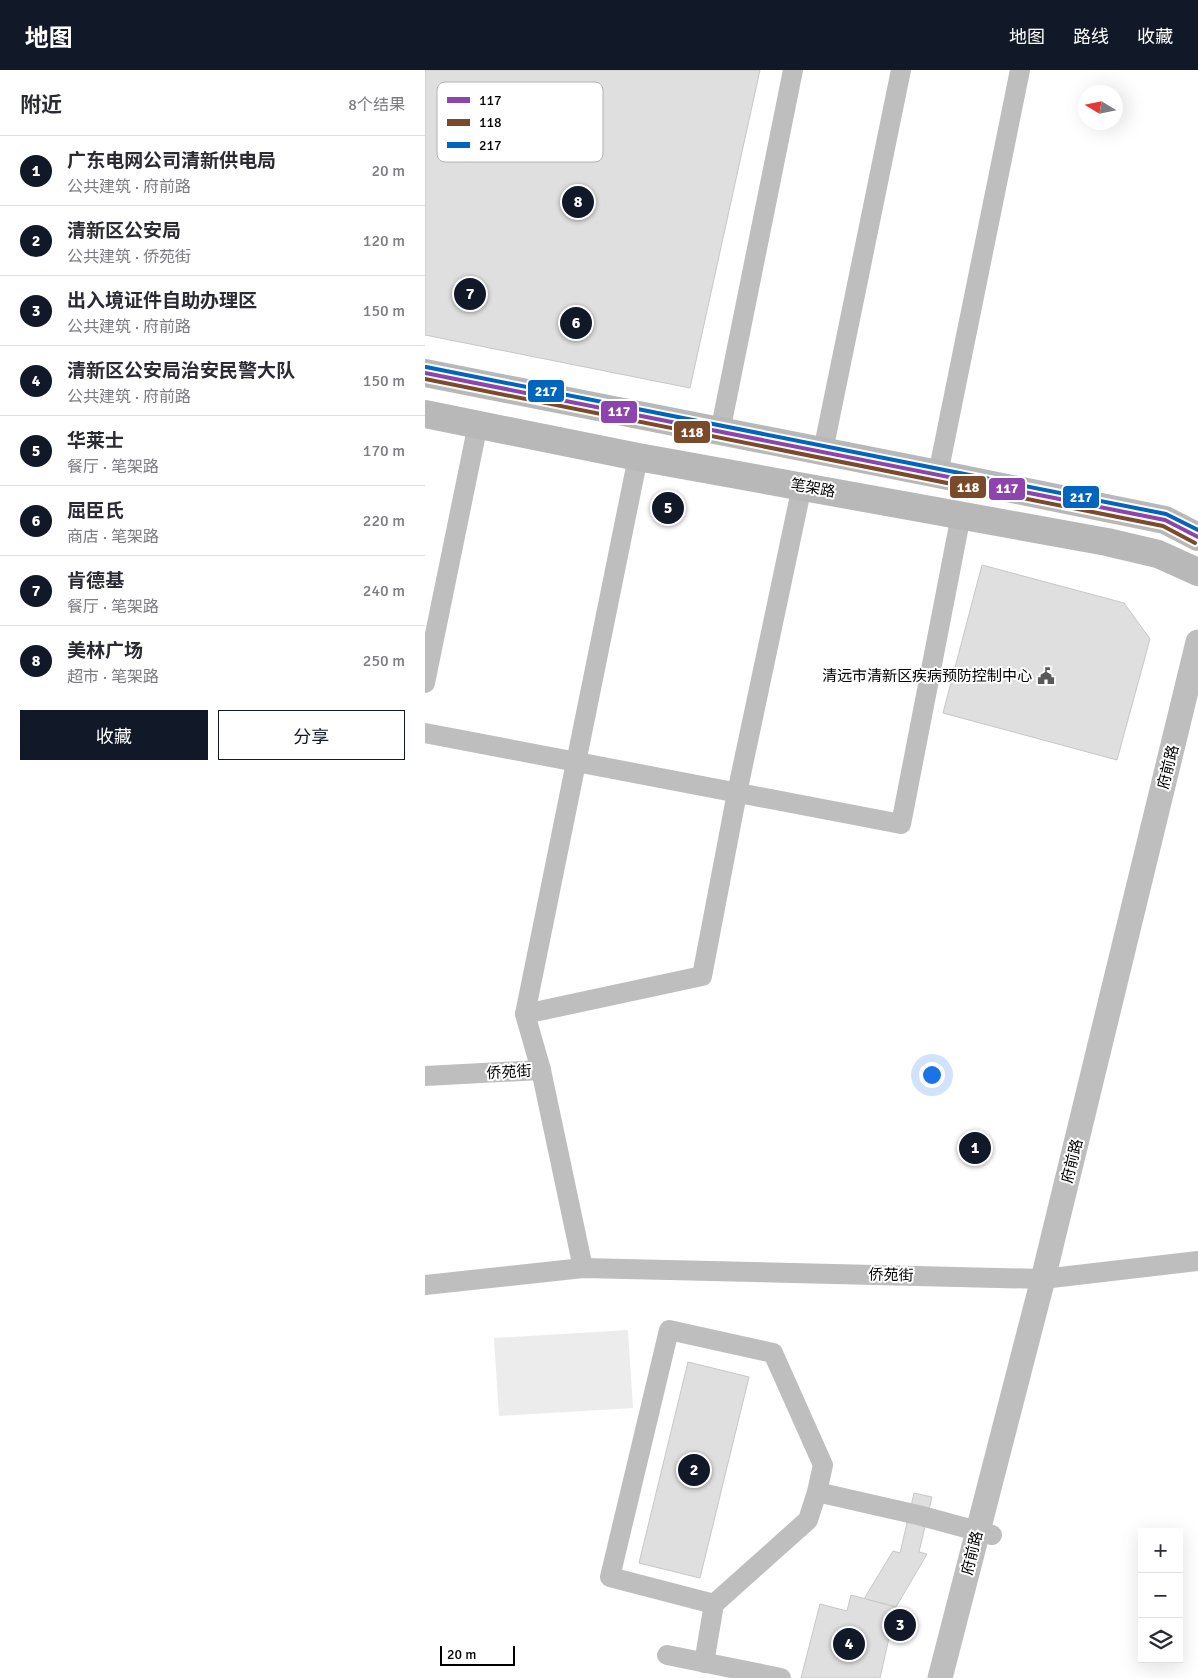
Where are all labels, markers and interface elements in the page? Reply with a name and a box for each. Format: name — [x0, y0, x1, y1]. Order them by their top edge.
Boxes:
text: 地图 — [25, 23, 73, 53]
text: 地图 — [1009, 26, 1045, 48]
text: 路线 — [1073, 26, 1109, 48]
text: 收藏 — [1137, 26, 1173, 48]
legend — [437, 82, 603, 162]
north arrow — [1078, 85, 1123, 130]
text: 附近 — [20, 92, 62, 118]
text: 117 — [479, 92, 502, 109]
text: 8个结果 — [348, 95, 405, 115]
text: 118 — [479, 114, 502, 131]
text: 217 — [479, 137, 502, 154]
text: 广东电网公司清新供电局 — [67, 149, 276, 173]
text: 1 — [32, 161, 40, 181]
text: 20 m — [371, 161, 405, 181]
text: 公共建筑 · 府前路 — [67, 177, 191, 197]
pin: 8 — [562, 183, 594, 221]
text: 清新区公安局 — [67, 219, 181, 243]
text: 2 — [32, 231, 40, 251]
text: 120 m — [363, 231, 405, 251]
text: 公共建筑 · 侨苑街 — [67, 247, 191, 267]
pin: 7 — [454, 275, 486, 313]
text: 出入境证件自助办理区 — [67, 289, 257, 313]
text: 3 — [32, 301, 40, 321]
text: 150 m — [363, 301, 405, 321]
pin: 6 — [560, 304, 592, 342]
text: 公共建筑 · 府前路 — [67, 317, 191, 337]
text: 清新区公安局治安民警大队 — [67, 359, 295, 383]
text: 4 — [32, 371, 40, 391]
text: 150 m — [363, 371, 405, 391]
line badge: 217 — [527, 379, 565, 403]
text: 217 — [535, 383, 558, 400]
text: 公共建筑 · 府前路 — [67, 387, 191, 407]
line badge: 117 — [600, 400, 638, 424]
text: 117 — [608, 403, 631, 420]
line badge: 118 — [673, 420, 711, 444]
text: 118 — [681, 424, 704, 441]
text: 华莱士 — [67, 429, 124, 453]
text: 5 — [32, 441, 40, 461]
text: 170 m — [363, 441, 405, 461]
text: 餐厅 · 笔架路 — [67, 457, 159, 477]
street label: 笔架路 — [789, 475, 837, 501]
line badge: 118 — [949, 475, 987, 499]
line badge: 117 — [988, 477, 1026, 501]
text: 118 — [957, 479, 980, 496]
text: 117 — [996, 480, 1019, 497]
line badge: 217 — [1062, 485, 1100, 509]
pin: 5 — [652, 489, 684, 527]
text: 217 — [1070, 489, 1093, 506]
text: 屈臣氏 — [67, 499, 124, 523]
text: 6 — [32, 511, 40, 531]
text: 220 m — [363, 511, 405, 531]
text: 商店 · 笔架路 — [67, 527, 159, 547]
text: 肯德基 — [67, 569, 124, 593]
text: 7 — [32, 581, 40, 601]
text: 240 m — [363, 581, 405, 601]
text: 餐厅 · 笔架路 — [67, 597, 159, 617]
text: 美林广场 — [67, 639, 143, 663]
text: 8 — [32, 651, 40, 671]
text: 250 m — [363, 651, 405, 671]
public building icon: 清远市清新区疾病预防控制中心 — [1036, 666, 1056, 686]
text: 超市 · 笔架路 — [67, 667, 159, 687]
place label: 清远市清新区疾病预防控制中心 — [822, 667, 1032, 685]
button: 收藏 — [20, 710, 208, 760]
button: 分享 — [218, 710, 405, 760]
street label: 府前路 — [1154, 743, 1182, 791]
street label: 侨苑街 — [486, 1062, 532, 1082]
your location — [919, 1062, 945, 1088]
pin: 1 — [959, 1129, 991, 1167]
street label: 府前路 — [1058, 1137, 1086, 1185]
street label: 侨苑街 — [868, 1266, 914, 1284]
pin: 2 — [678, 1451, 710, 1489]
map controls — [1138, 1528, 1183, 1663]
button: + — [1138, 1528, 1183, 1573]
street label: 府前路 — [958, 1529, 986, 1577]
button: − — [1138, 1573, 1183, 1618]
pin: 3 — [884, 1606, 916, 1644]
button: layers — [1138, 1618, 1183, 1663]
pin: 4 — [833, 1625, 865, 1663]
scale bar — [440, 1643, 515, 1666]
text: 20 m — [447, 1646, 476, 1663]

